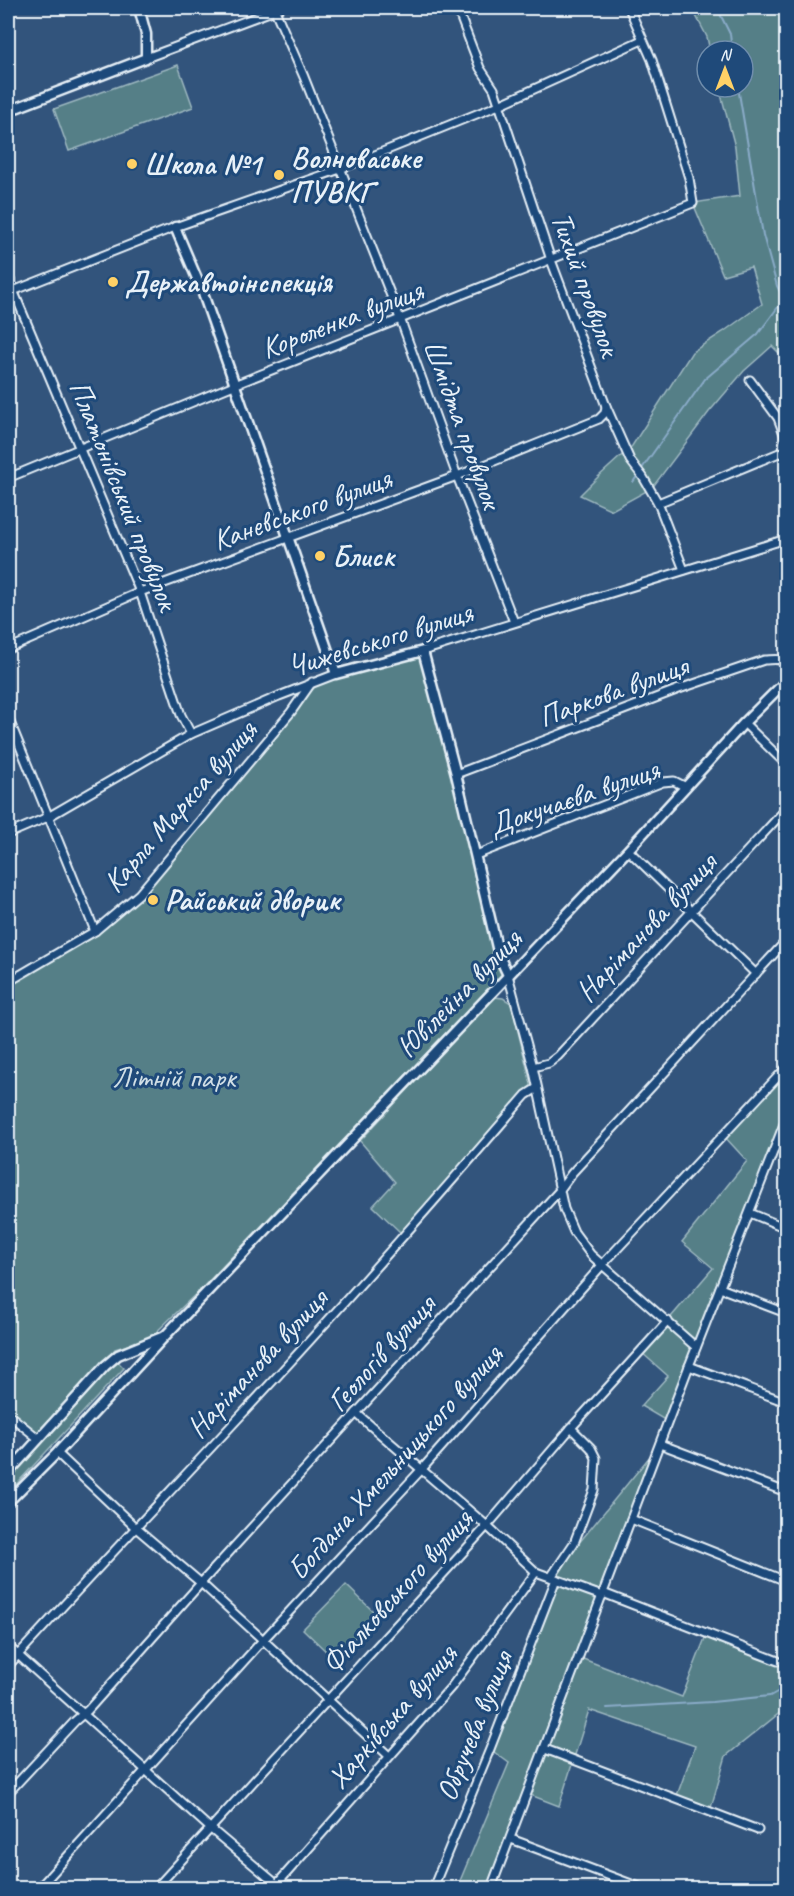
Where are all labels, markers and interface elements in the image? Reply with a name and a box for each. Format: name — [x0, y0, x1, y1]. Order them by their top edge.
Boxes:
north arrow — [695, 39, 755, 99]
text: N — [720, 45, 733, 65]
place label: Волноваське ПУВКГ — [291, 139, 423, 211]
place label: Школа №1 — [144, 145, 265, 183]
marker: Школа №1 — [125, 157, 139, 171]
marker: Волноваське ПУВКГ — [272, 168, 286, 182]
street label: Тихий провулок — [542, 207, 630, 363]
place label: Державтоінспекція — [125, 263, 334, 301]
street label: Короленка вулиця — [256, 270, 429, 367]
marker: Державтоінспекція — [106, 275, 120, 289]
street label: Шмідта провулок — [415, 334, 512, 517]
street label: Платонівський провулок — [61, 375, 188, 617]
street label: Каневського вулиця — [207, 459, 398, 559]
place label: Блиск — [332, 537, 396, 575]
marker: Блиск — [313, 549, 327, 563]
street label: Чижевського вулиця — [283, 593, 478, 685]
street label: Паркова вулиця — [533, 645, 696, 736]
street label: Карла Маркса вулиця — [95, 711, 266, 900]
street label: Докучаєва вулиця — [484, 750, 665, 844]
street label: Наріманова вулиця — [567, 842, 727, 1010]
place label: Райський дворик — [165, 881, 342, 919]
marker: Райський дворик — [146, 893, 160, 907]
street label: Ювілейна вулиця — [388, 920, 531, 1066]
park label: Літній парк — [112, 1058, 238, 1096]
street label: Наріманова вулиця — [178, 1278, 338, 1446]
street label: Геологів вулиця — [318, 1284, 445, 1420]
street label: Богдана Хмельницького вулиця — [279, 1335, 512, 1588]
street label: Фіалковського вулиця — [313, 1500, 482, 1681]
street label: Харківська вулиця — [319, 1635, 466, 1796]
street label: Обручева вулиця — [427, 1643, 522, 1806]

